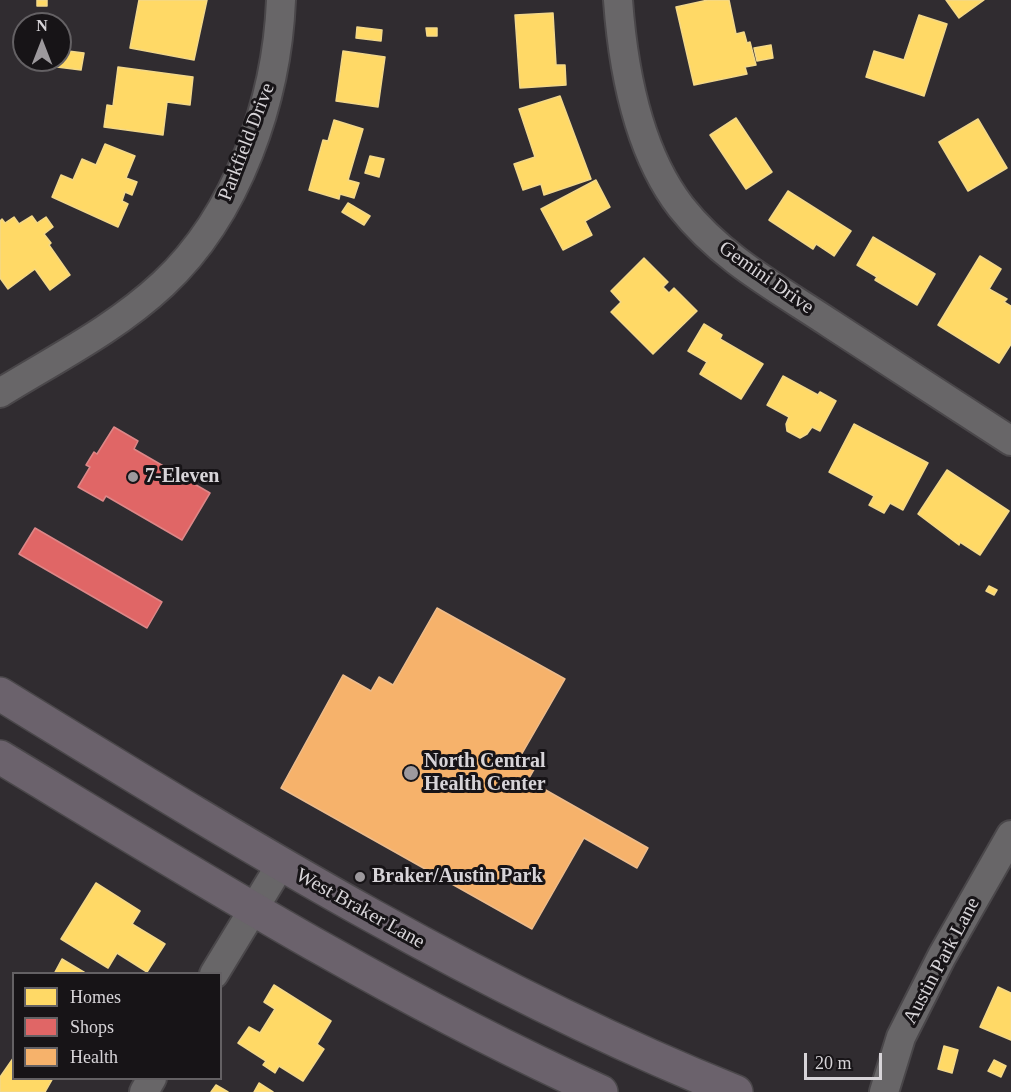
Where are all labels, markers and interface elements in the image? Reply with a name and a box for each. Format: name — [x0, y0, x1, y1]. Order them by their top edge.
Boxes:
north arrow — [12, 12, 72, 72]
text: N — [36, 17, 48, 34]
street label: Parkfield Drive — [214, 80, 280, 204]
street label: Gemini Drive — [714, 236, 818, 320]
place label: 7-Eleven — [145, 465, 219, 489]
marker: 7-Eleven — [126, 470, 140, 484]
place label: North Central Health Center — [424, 750, 546, 797]
marker: North Central Health Center — [402, 764, 420, 782]
street label: West Braker Lane — [291, 864, 429, 954]
place label: Braker/Austin Park — [372, 865, 543, 889]
marker: Braker/Austin Park — [353, 870, 367, 884]
street label: Austin Park Lane — [899, 894, 985, 1028]
legend — [12, 972, 222, 1080]
text: Homes — [70, 987, 121, 1007]
text: Shops — [70, 1017, 114, 1037]
scale bar — [807, 1041, 885, 1079]
text: Health — [70, 1047, 118, 1067]
text: 20 m — [815, 1053, 852, 1073]

